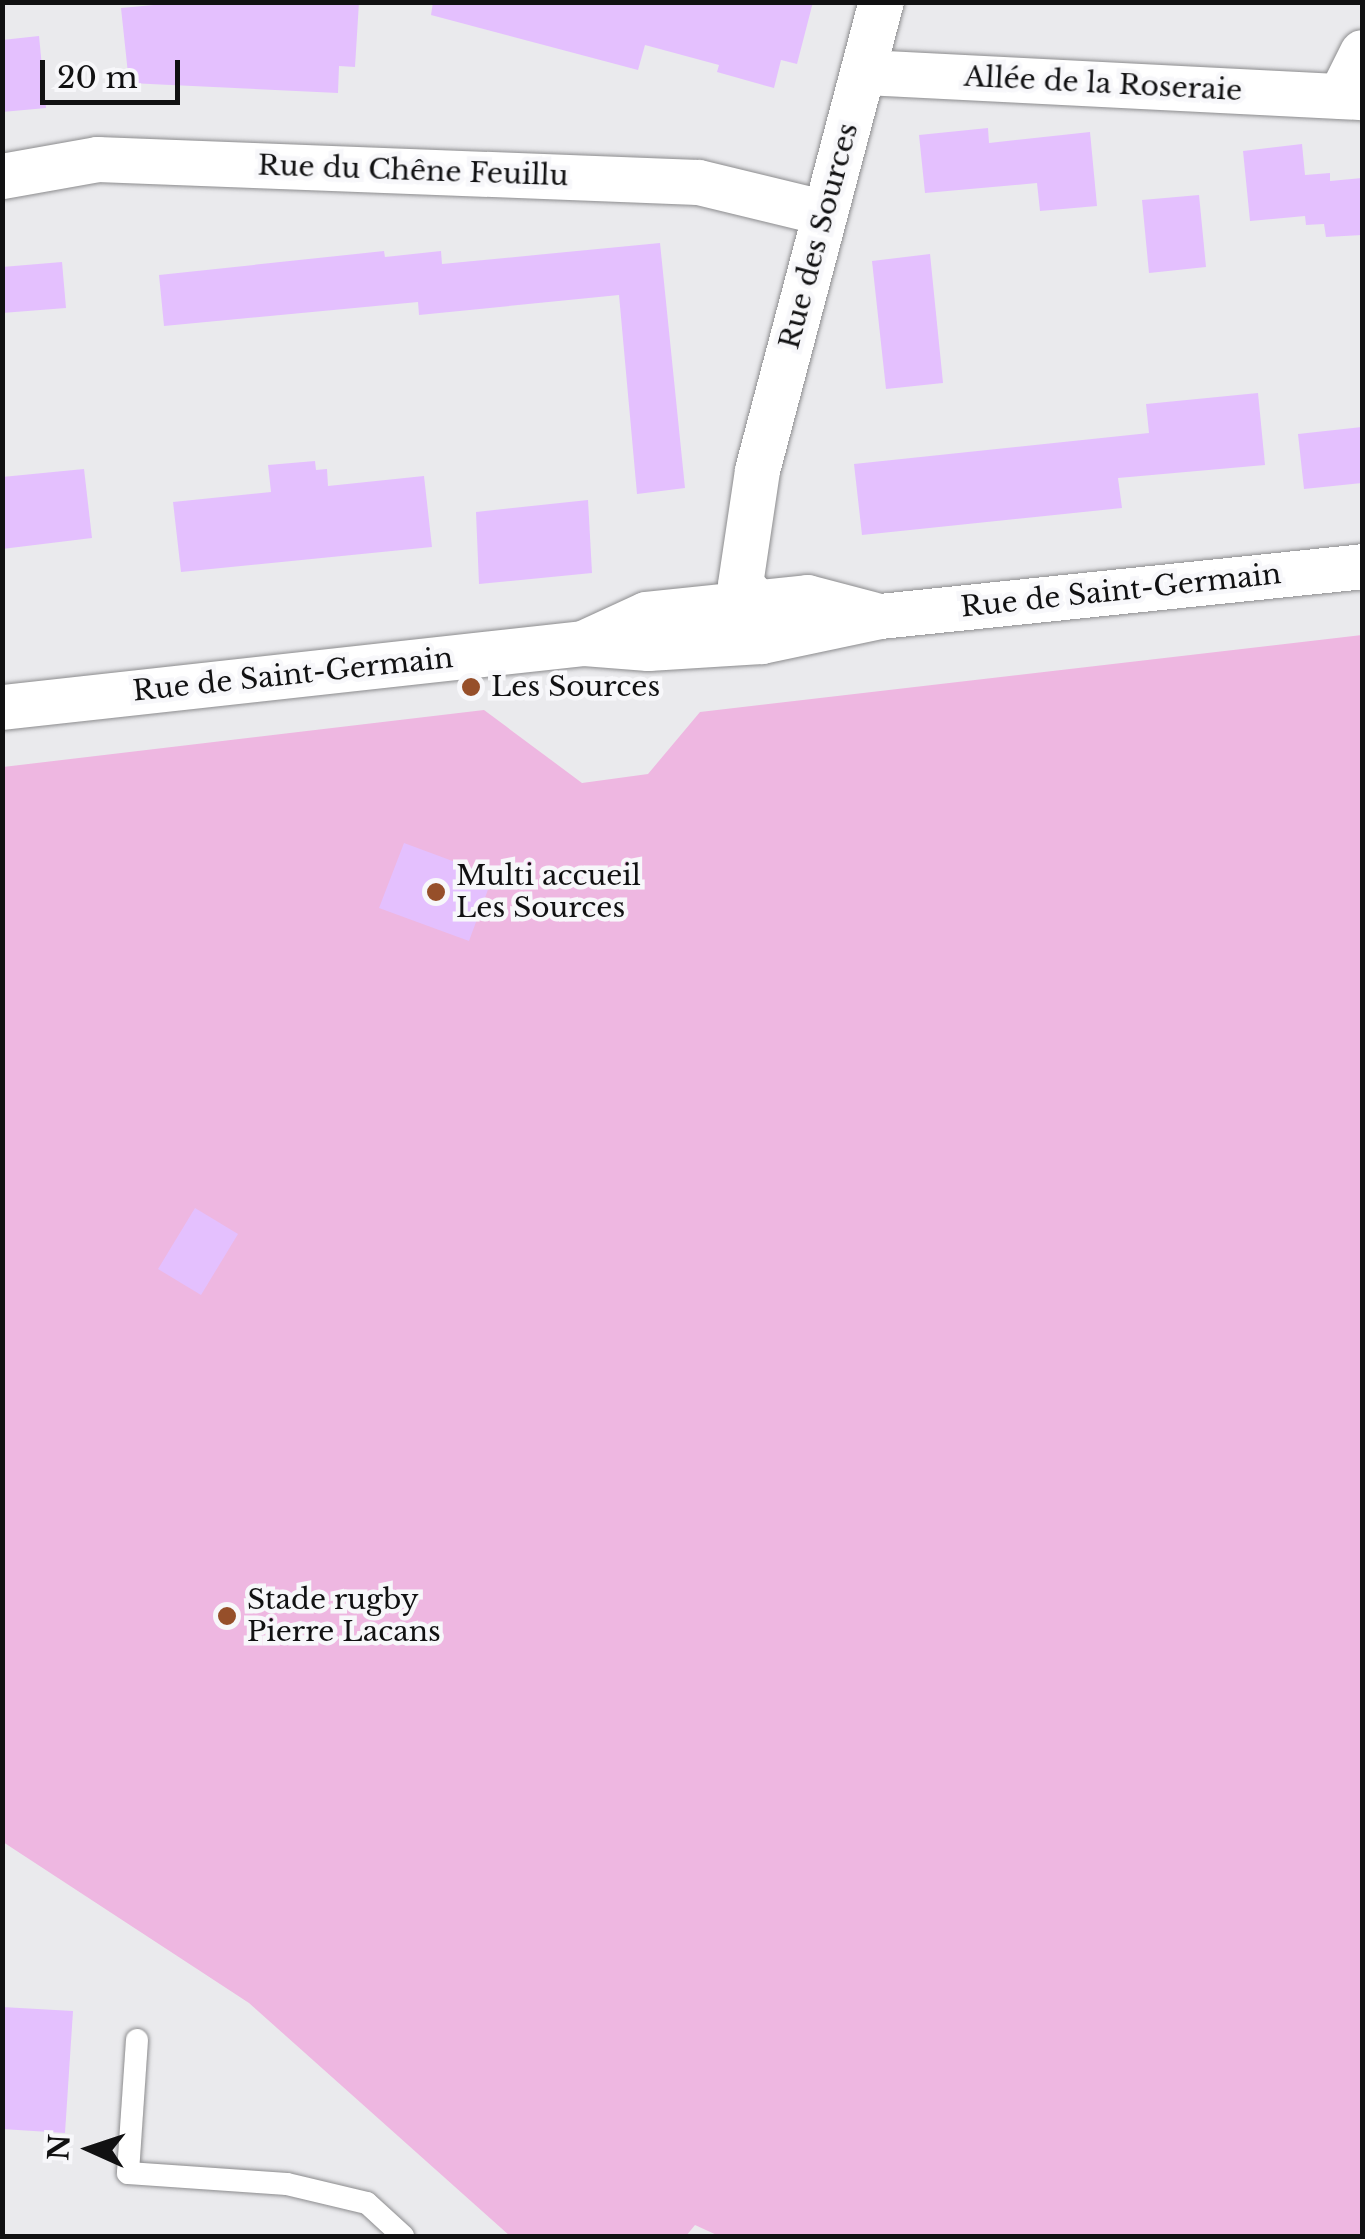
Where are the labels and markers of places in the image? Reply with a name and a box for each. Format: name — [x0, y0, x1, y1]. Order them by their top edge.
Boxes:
place label: Les Sources — [491, 670, 660, 704]
marker: Les Sources — [460, 676, 482, 698]
place label: Multi accueil Les Sources — [456, 859, 641, 925]
marker: Multi accueil Les Sources — [425, 881, 447, 903]
place label: Stade rugby Pierre Lacans — [247, 1583, 441, 1649]
marker: Stade rugby Pierre Lacans — [216, 1605, 238, 1627]

